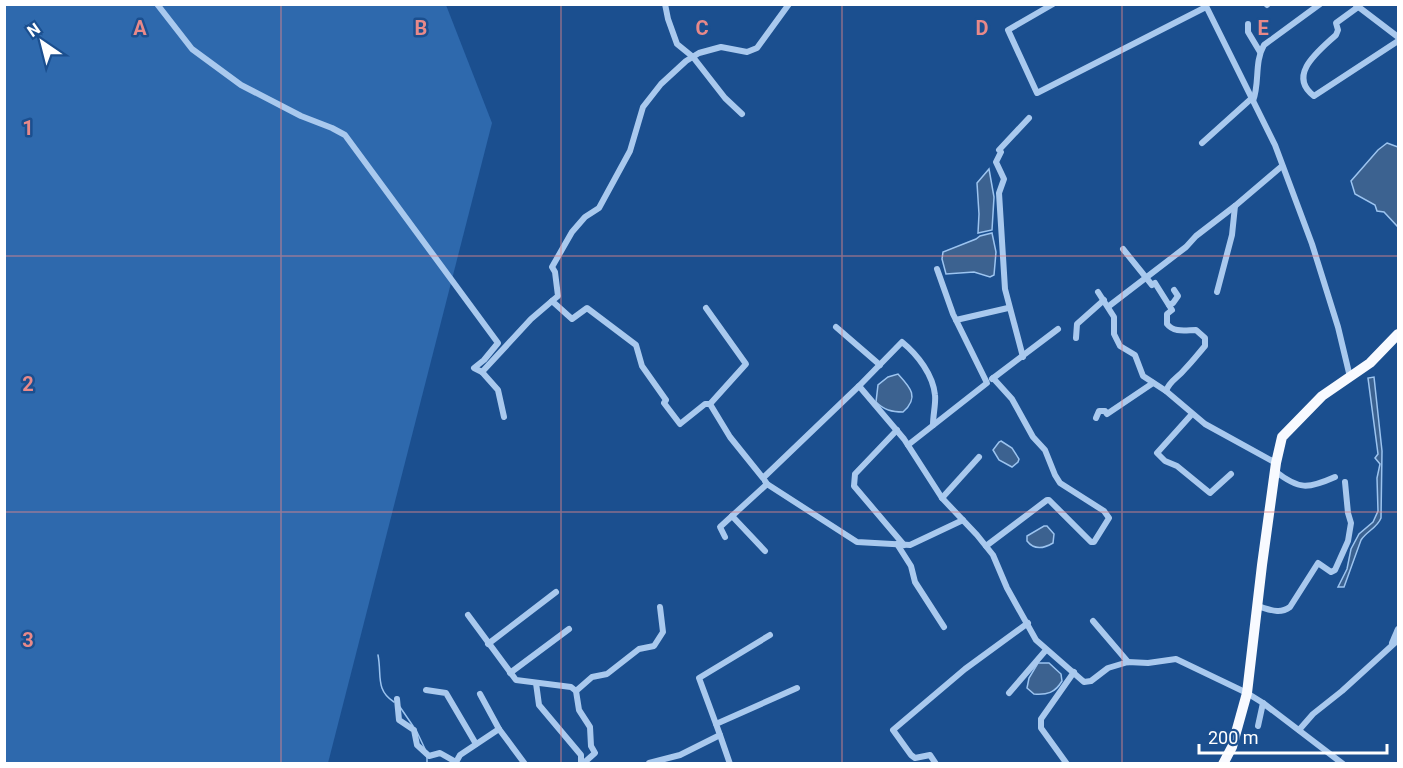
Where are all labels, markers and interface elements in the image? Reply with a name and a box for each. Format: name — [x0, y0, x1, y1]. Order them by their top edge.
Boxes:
north arrow — [12, 12, 72, 72]
text: A — [133, 16, 147, 40]
text: B — [415, 16, 427, 40]
text: C — [695, 16, 709, 40]
text: D — [976, 16, 989, 40]
text: E — [1257, 16, 1269, 40]
text: N — [24, 19, 44, 41]
text: 1 — [22, 116, 34, 140]
text: 2 — [22, 372, 34, 396]
text: 3 — [22, 628, 34, 652]
scale bar — [1199, 717, 1386, 755]
text: 200 m — [1208, 727, 1259, 748]

